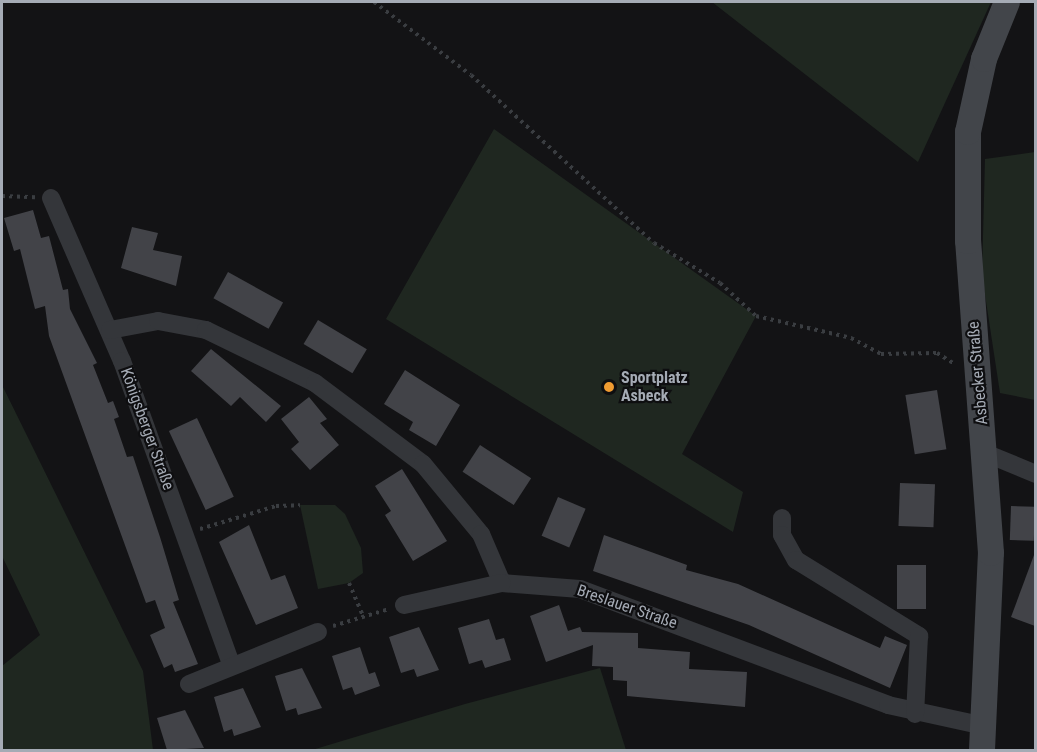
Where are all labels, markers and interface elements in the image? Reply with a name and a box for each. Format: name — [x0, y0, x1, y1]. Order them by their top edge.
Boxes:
street label: Asbecker Straße — [964, 321, 992, 425]
street label: Königsberger Straße — [116, 365, 178, 493]
place label: Sportplatz Asbeck — [621, 368, 688, 406]
marker: Sportplatz Asbeck — [602, 380, 616, 394]
street label: Breslauer Straße — [574, 581, 680, 633]

